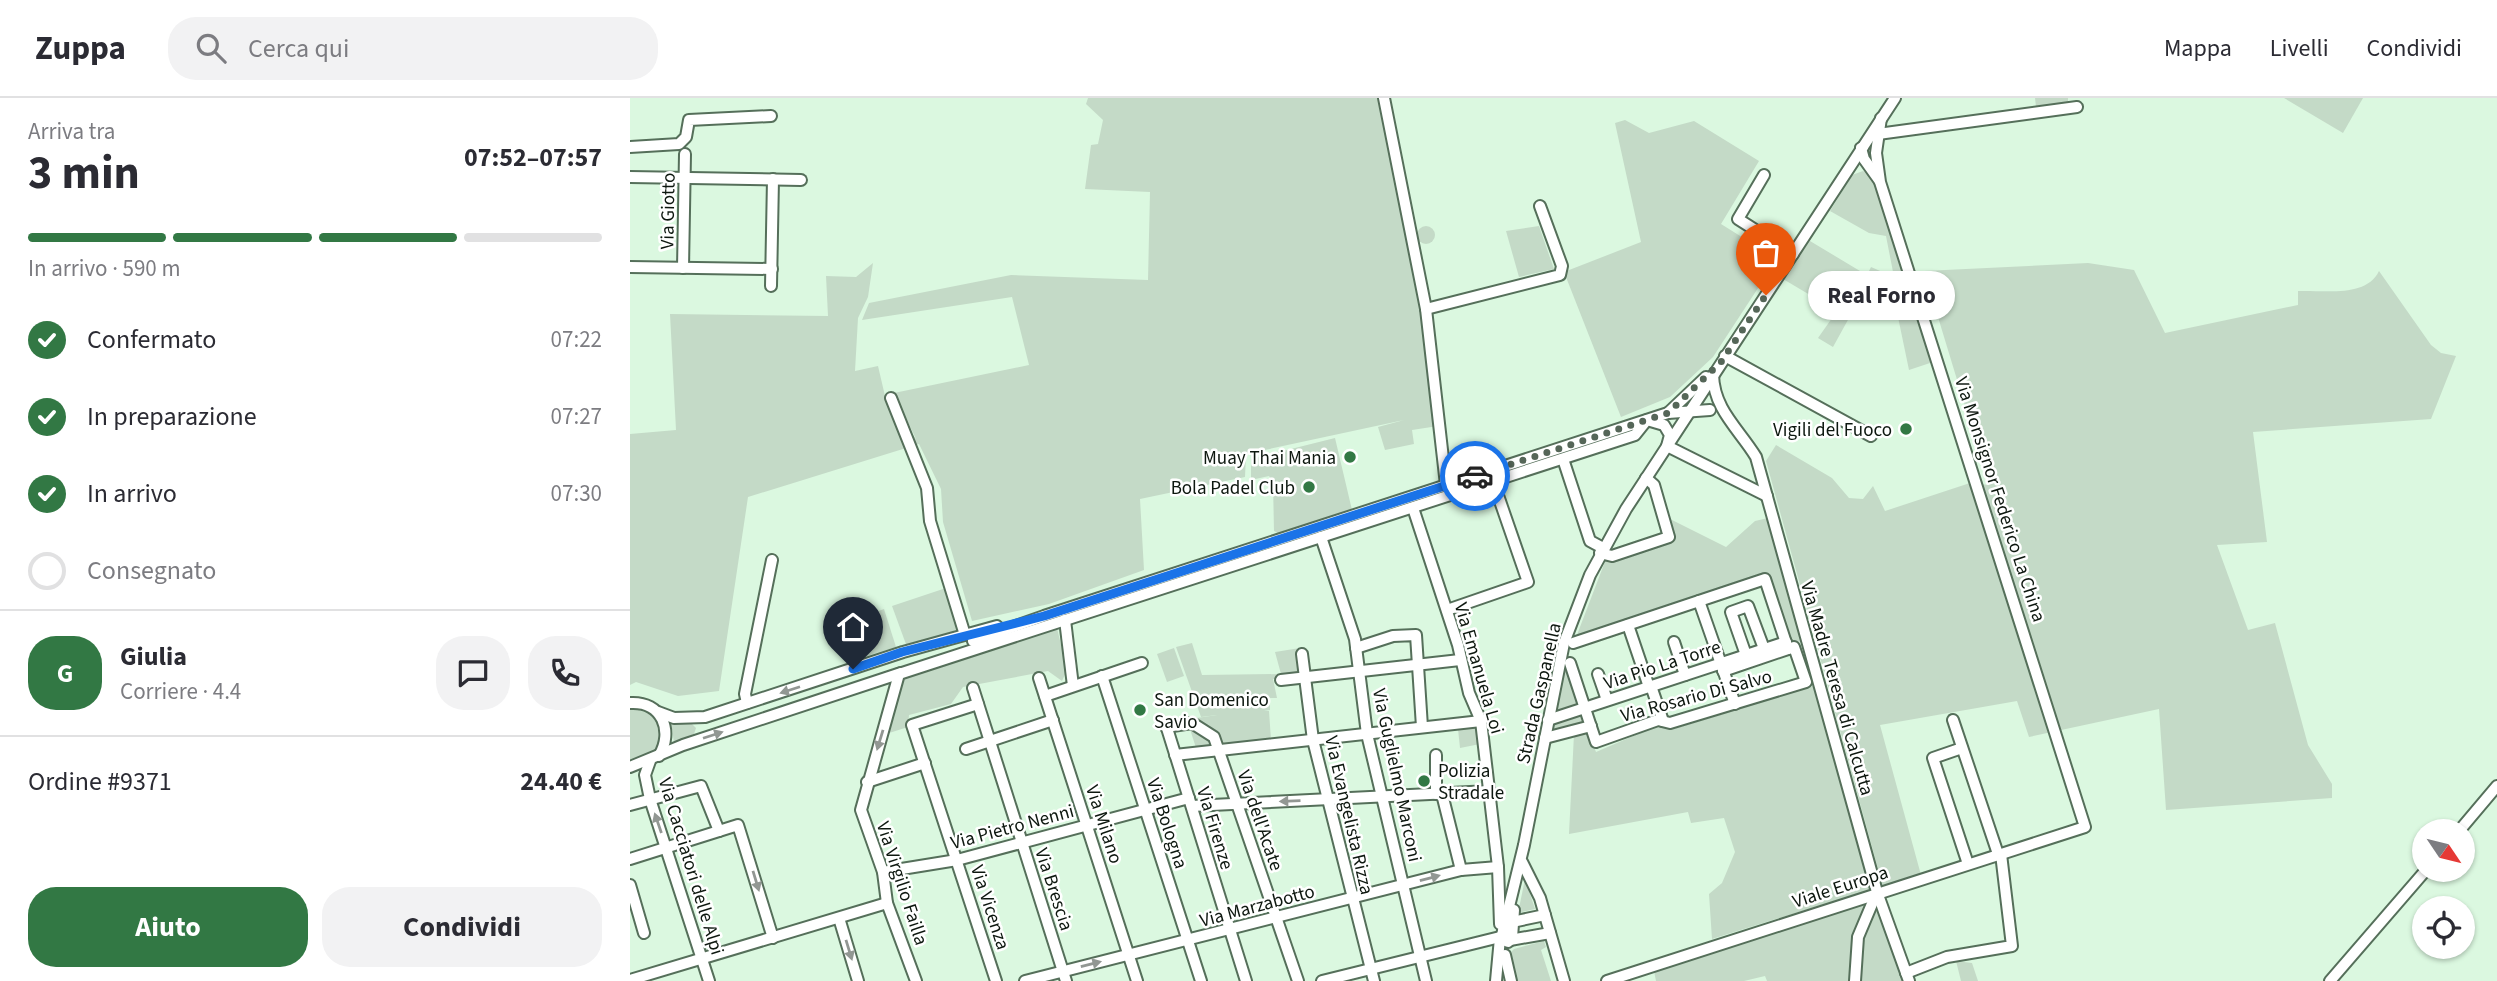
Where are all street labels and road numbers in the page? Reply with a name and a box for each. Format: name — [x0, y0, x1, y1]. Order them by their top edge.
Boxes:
street label: Via Giotto — [654, 172, 683, 250]
street label: Via Monsignor Federico La China — [1947, 373, 2052, 625]
street label: Via Madre Teresa di Calcutta — [1793, 578, 1880, 799]
street label: Via Emanuela Loi — [1447, 600, 1510, 737]
street label: Strada Gaspanella — [1510, 620, 1569, 767]
street label: Via Pio La Torre — [1600, 634, 1724, 697]
street label: Via Rosario Di Salvo — [1618, 663, 1775, 730]
street label: Via Guglielmo Marconi — [1365, 686, 1428, 864]
street label: Via Evangelista Rizza — [1317, 733, 1380, 897]
street label: Via dell'Acate — [1230, 767, 1289, 874]
street label: Via Cacciatori delle Alpi — [651, 775, 730, 958]
street label: Via Bologna — [1139, 775, 1194, 872]
street label: Via Milano — [1078, 782, 1129, 867]
street label: Via Firenze — [1189, 784, 1240, 873]
street label: Via Pietro Nenni — [948, 798, 1077, 857]
street label: Via Virgilio Failla — [869, 818, 934, 949]
street label: Via Brescia — [1027, 845, 1080, 934]
street label: Viale Europa — [1789, 859, 1892, 916]
street label: Via Vicenza — [963, 862, 1016, 953]
street label: Via Marzabotto — [1197, 878, 1318, 935]

